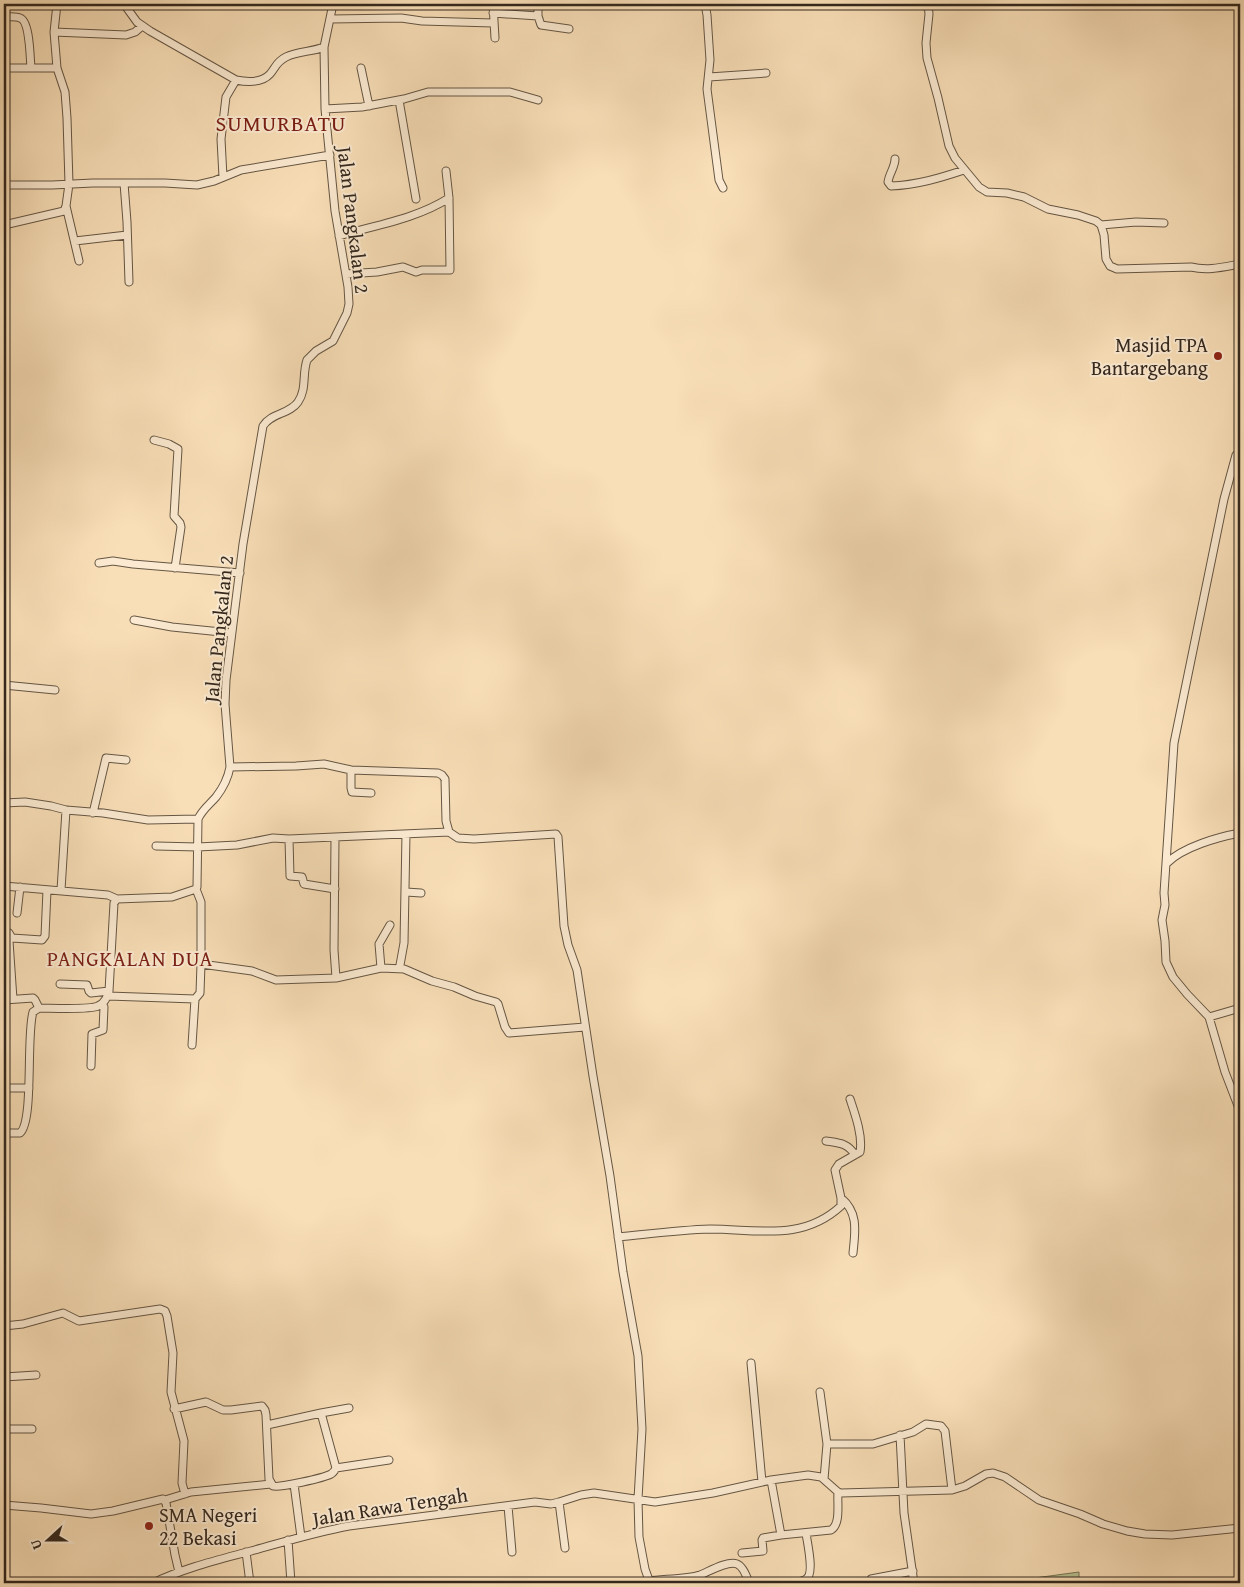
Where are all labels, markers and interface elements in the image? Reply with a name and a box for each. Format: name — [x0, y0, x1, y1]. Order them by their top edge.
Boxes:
district label: SUMURBATU — [216, 107, 347, 139]
street label: Jalan Pangkalan 2 — [330, 142, 377, 295]
place label: Masjid TPA Bantargebang — [1091, 330, 1208, 382]
marker: Masjid TPA Bantargebang — [1212, 350, 1224, 362]
street label: Jalan Pangkalan 2 — [196, 554, 240, 707]
district label: PANGKALAN DUA — [47, 943, 213, 974]
street label: Jalan Rawa Tengah — [307, 1479, 470, 1533]
place label: SMA Negeri 22 Bekasi — [159, 1500, 258, 1552]
north arrow — [22, 1514, 72, 1564]
marker: SMA Negeri 22 Bekasi — [143, 1520, 155, 1532]
text: U — [25, 1536, 47, 1553]

